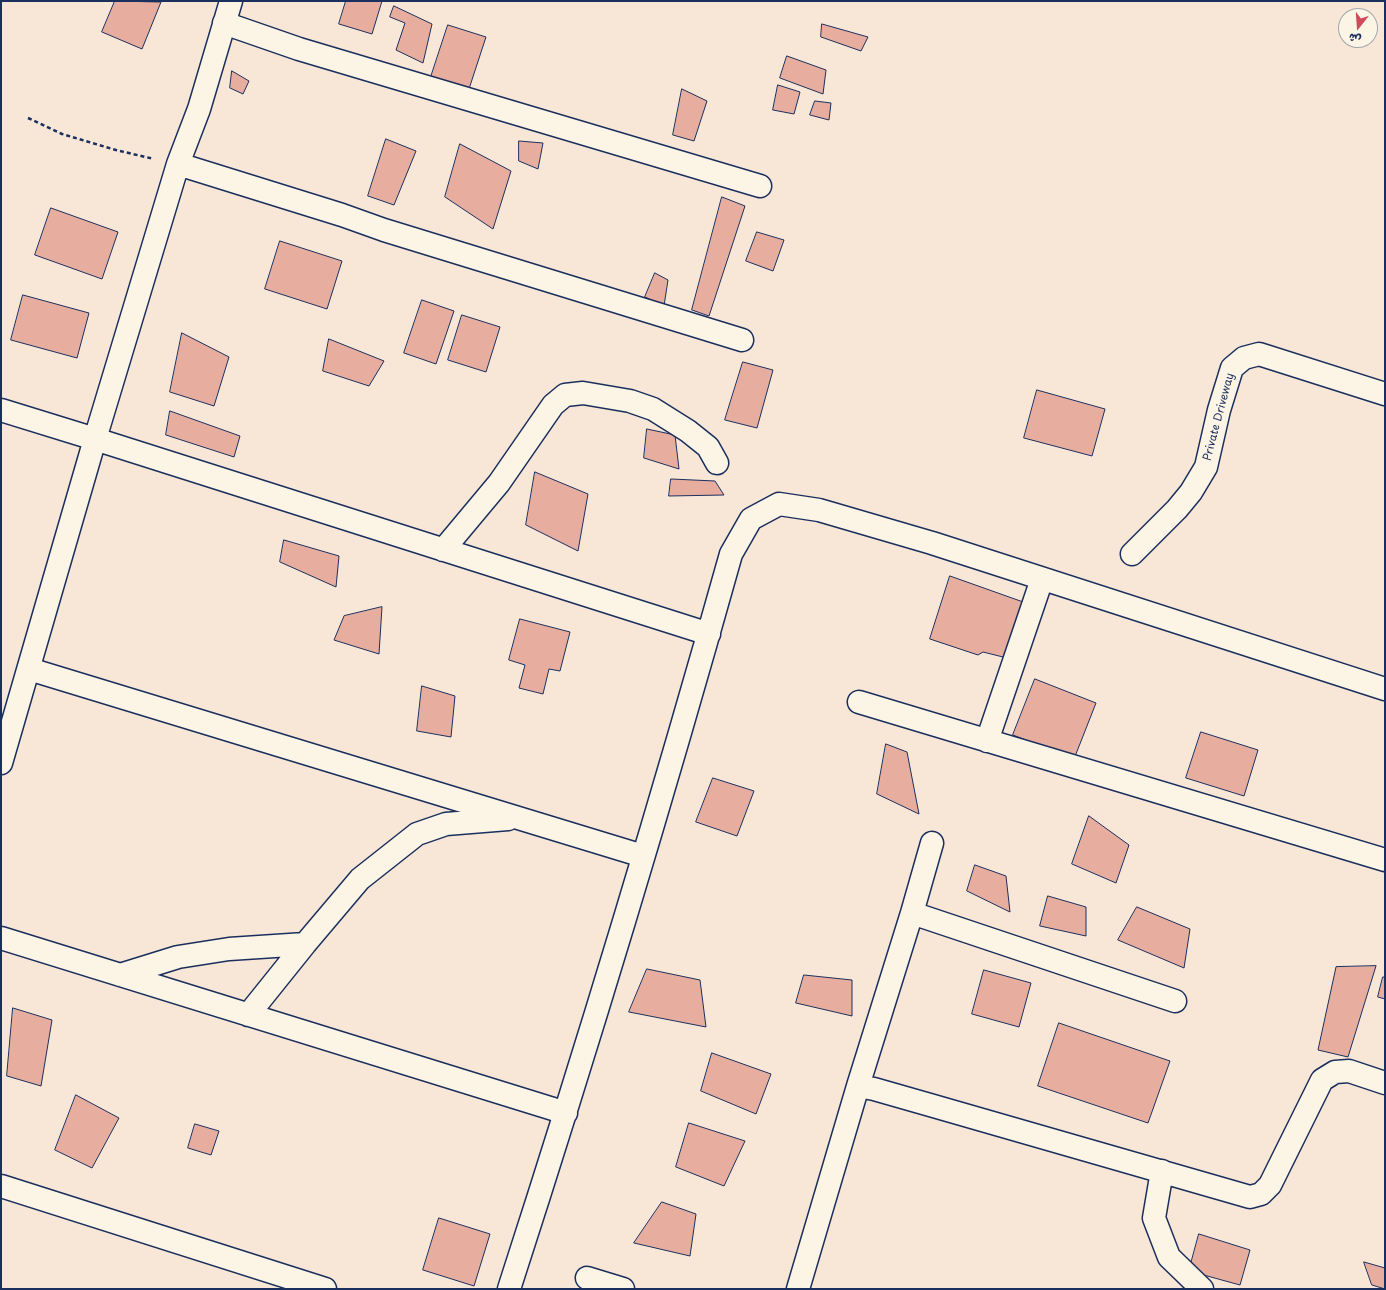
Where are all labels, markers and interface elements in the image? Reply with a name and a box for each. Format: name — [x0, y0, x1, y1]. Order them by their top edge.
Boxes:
north arrow — [1338, 8, 1378, 48]
text: ش — [1346, 29, 1363, 49]
street label: Private Driveway — [1201, 372, 1237, 462]

